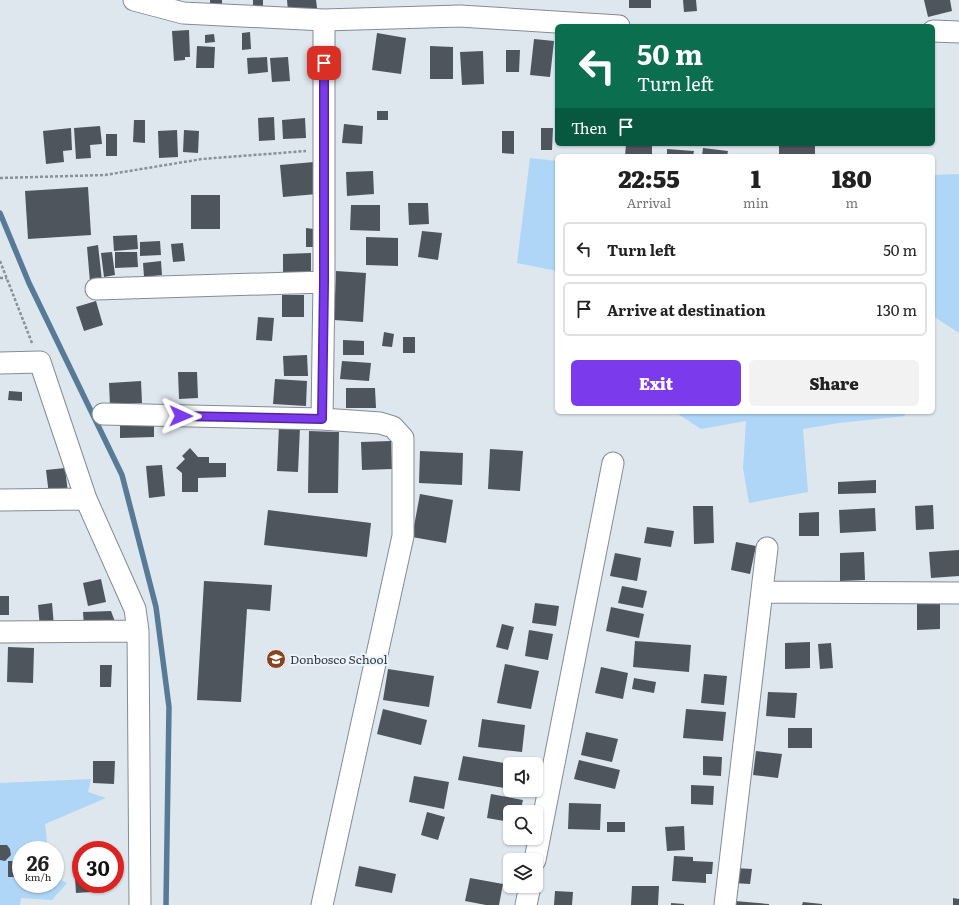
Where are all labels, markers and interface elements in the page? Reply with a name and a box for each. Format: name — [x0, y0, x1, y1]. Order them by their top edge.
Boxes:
text: 50 m — [637, 32, 703, 74]
icon: left — [571, 40, 623, 92]
pin — [307, 46, 341, 80]
icon: arrive — [313, 52, 335, 74]
text: Turn left — [637, 70, 714, 97]
text: Then — [571, 116, 607, 139]
icon: arrive — [615, 116, 637, 138]
text: 22:55 — [618, 160, 680, 195]
text: 1 — [751, 160, 761, 195]
text: 180 — [832, 160, 872, 195]
text: Arrival — [627, 193, 671, 212]
text: min — [743, 193, 769, 212]
text: m — [845, 193, 858, 212]
icon: left — [573, 238, 595, 260]
text: Turn left — [607, 238, 676, 261]
text: 50 m — [883, 238, 917, 261]
icon: arrive — [573, 298, 595, 320]
text: Arrive at destination — [607, 298, 766, 321]
text: 130 m — [877, 298, 917, 321]
button: Exit — [571, 360, 741, 406]
button: Share — [749, 360, 919, 406]
position arrow — [160, 395, 202, 437]
school or university icon: Donbosco School — [265, 648, 287, 670]
place label: Donbosco School — [290, 650, 387, 668]
map controls — [503, 757, 543, 893]
button: sound — [503, 757, 543, 797]
button: search — [503, 805, 543, 845]
speed limit sign: 30 — [72, 841, 124, 893]
text: 26 — [27, 847, 49, 877]
button: layers — [503, 853, 543, 893]
text: km/h — [25, 869, 51, 884]

